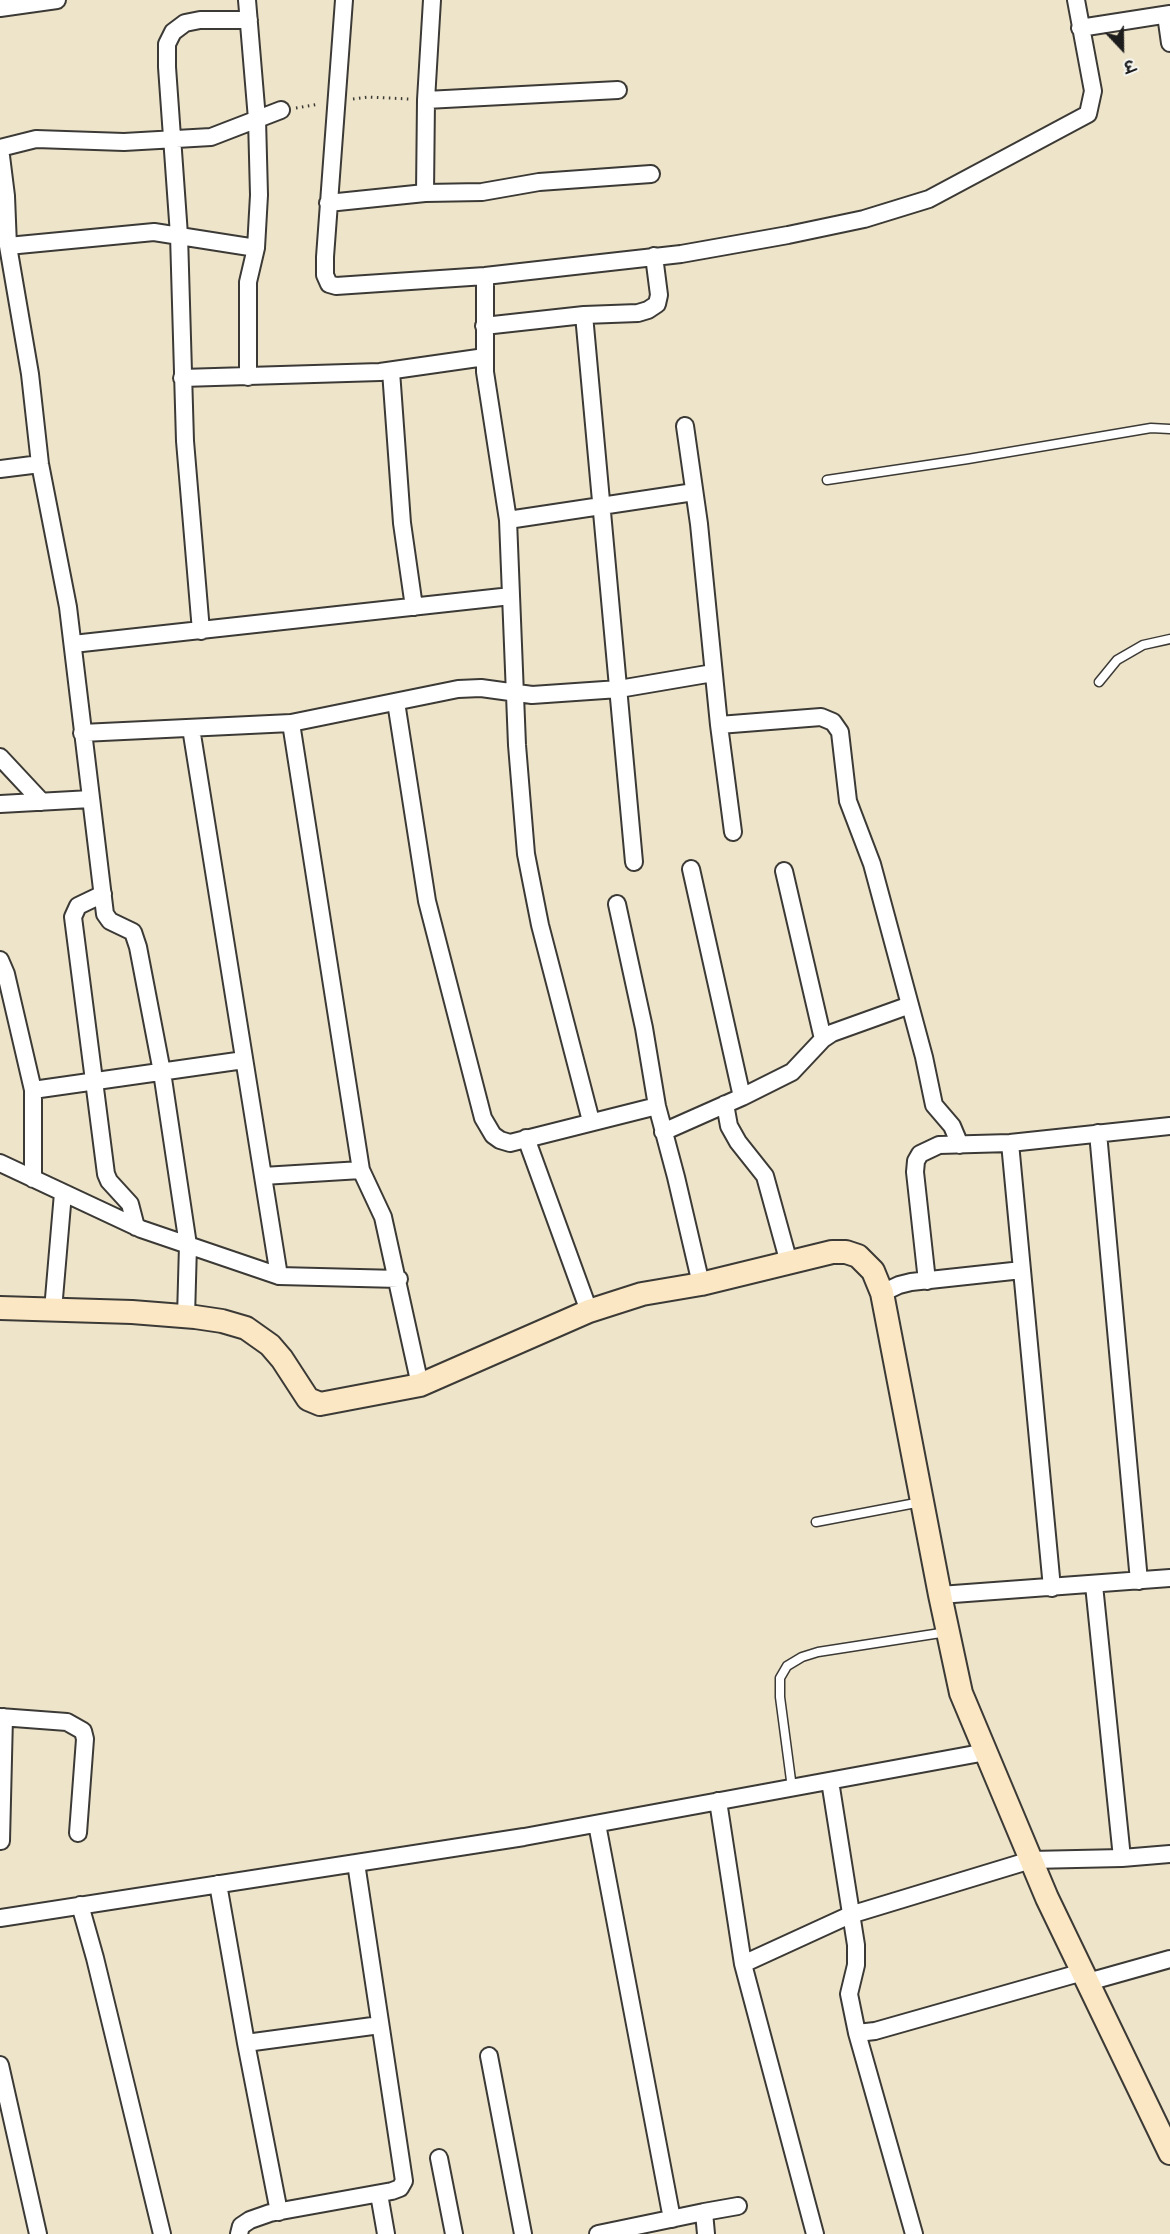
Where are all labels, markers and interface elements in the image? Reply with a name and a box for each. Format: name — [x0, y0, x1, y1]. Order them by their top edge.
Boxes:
north arrow — [1092, 18, 1152, 78]
text: उ — [1120, 54, 1137, 76]

